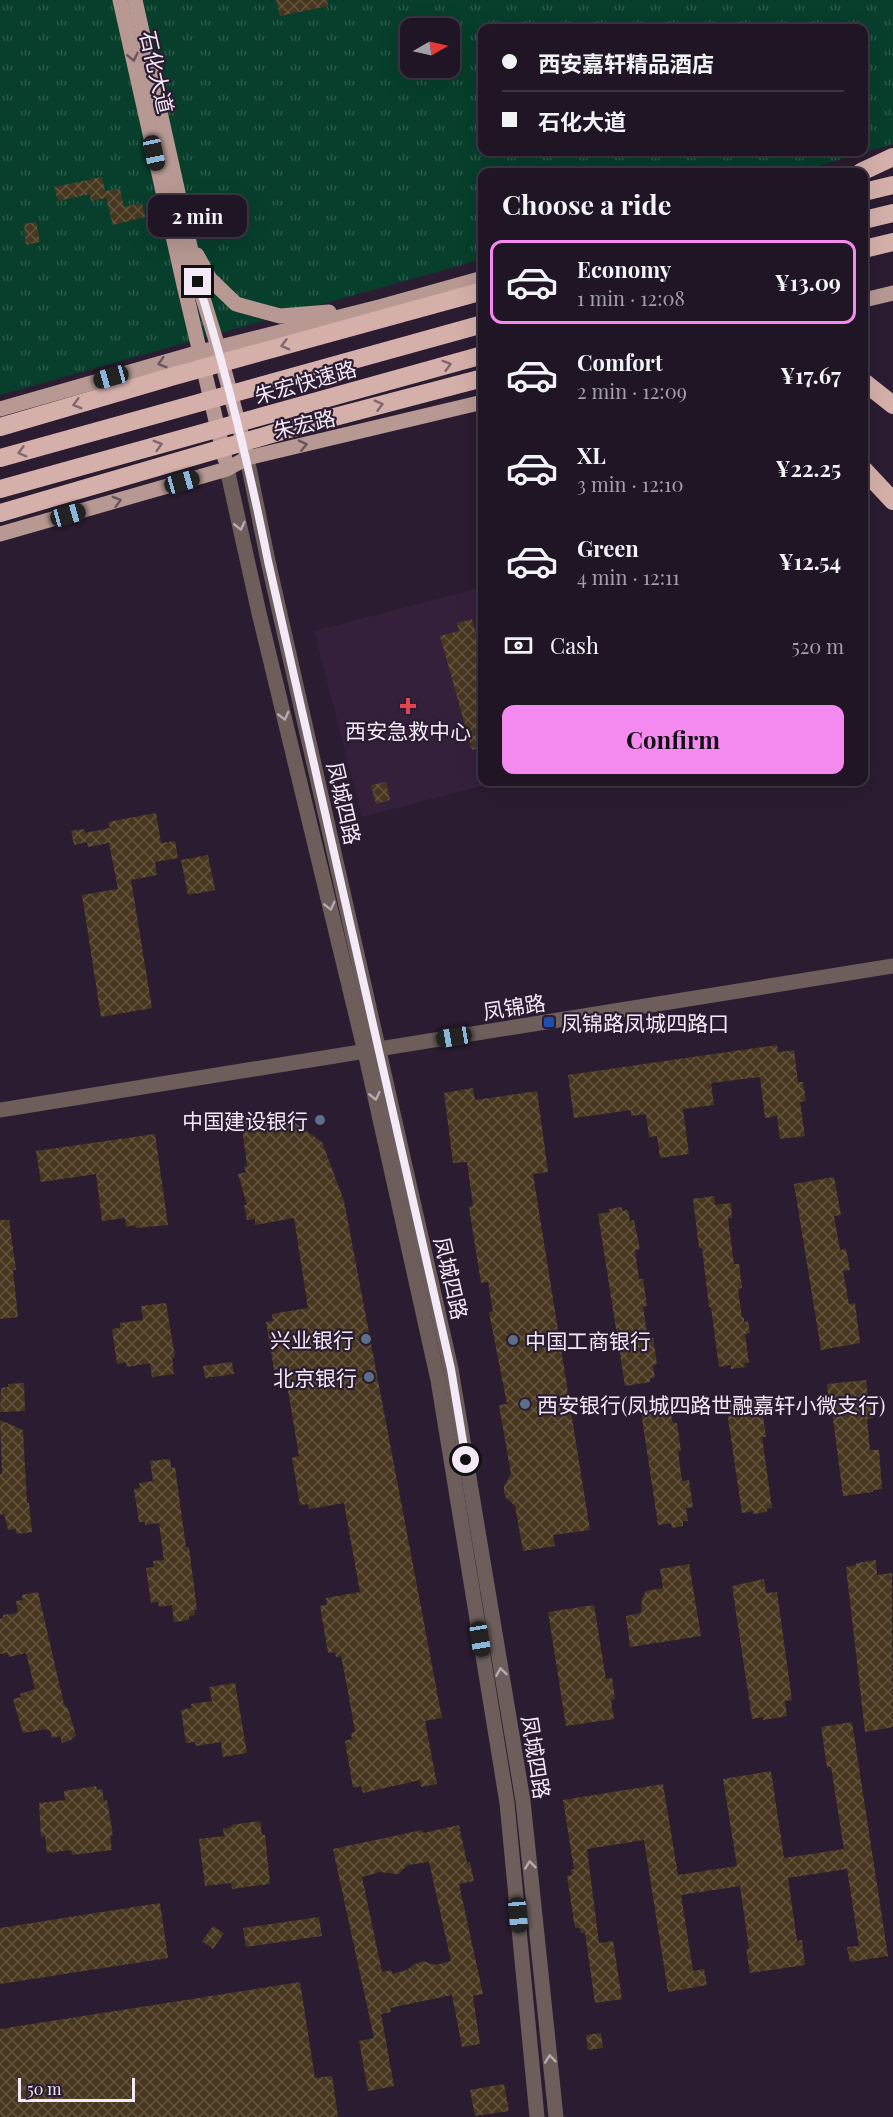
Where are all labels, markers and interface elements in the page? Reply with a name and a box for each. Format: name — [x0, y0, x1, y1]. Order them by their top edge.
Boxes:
north arrow — [400, 18, 460, 78]
map controls — [400, 18, 460, 78]
street label: 石化大道 — [135, 28, 181, 116]
text: 西安嘉轩精品酒店 — [538, 48, 714, 78]
one-way arrow — [126, 52, 139, 62]
text: 石化大道 — [538, 106, 626, 136]
car — [141, 134, 167, 172]
text: Choose a ride — [502, 186, 671, 222]
callout: 2 min — [148, 195, 248, 237]
text: 2 min — [172, 202, 223, 229]
text: Economy — [577, 254, 671, 284]
icon: car — [505, 255, 559, 309]
text: ¥13.09 — [775, 267, 841, 297]
route end — [184, 268, 211, 295]
text: 1 min · 12:08 — [577, 284, 685, 311]
one-way arrow — [280, 338, 291, 350]
text: Comfort — [577, 347, 663, 377]
icon: car — [505, 348, 559, 402]
street label: 朱宏快速路 — [251, 353, 359, 409]
one-way arrow — [157, 355, 167, 368]
one-way arrow — [441, 360, 451, 372]
text: ¥17.67 — [780, 360, 841, 390]
car — [91, 363, 131, 391]
text: 2 min · 12:09 — [577, 377, 687, 404]
one-way arrow — [72, 397, 83, 409]
one-way arrow — [374, 400, 384, 413]
street label: 朱宏路 — [270, 402, 338, 444]
one-way arrow — [298, 439, 308, 452]
one-way arrow — [152, 440, 162, 453]
text: XL — [577, 440, 606, 470]
icon: car — [505, 441, 559, 495]
one-way arrow — [17, 444, 27, 457]
text: ¥22.25 — [776, 453, 841, 483]
car — [162, 468, 202, 496]
text: 3 min · 12:10 — [577, 470, 684, 497]
one-way arrow — [111, 496, 122, 508]
car — [48, 501, 88, 529]
one-way arrow — [233, 521, 246, 531]
text: Green — [577, 533, 639, 563]
icon: car — [505, 534, 559, 588]
text: ¥12.54 — [779, 546, 841, 576]
text: 4 min · 12:11 — [577, 563, 680, 590]
icon: cash — [502, 629, 535, 662]
text: Cash — [550, 630, 599, 660]
text: 520 m — [791, 632, 844, 659]
marker: 西安急救中心 — [399, 697, 417, 715]
button: Confirm — [502, 705, 844, 774]
one-way arrow — [277, 711, 290, 721]
place label: 西安急救中心 — [345, 716, 471, 744]
street label: 凤城四路 — [322, 759, 368, 847]
one-way arrow — [323, 901, 336, 911]
street label: 凤锦路 — [481, 987, 547, 1025]
place label: 凤锦路凤城四路口 — [561, 1008, 729, 1036]
marker: 凤锦路凤城四路口 — [542, 1015, 556, 1029]
car — [435, 1025, 473, 1049]
one-way arrow — [368, 1090, 381, 1100]
place label: 中国建设银行 — [182, 1106, 308, 1134]
marker: 中国建设银行 — [313, 1113, 327, 1127]
street label: 凤城四路 — [429, 1234, 475, 1322]
place label: 兴业银行 — [270, 1325, 354, 1353]
place label: 中国工商银行 — [525, 1326, 651, 1354]
marker: 兴业银行 — [359, 1332, 373, 1346]
marker: 中国工商银行 — [506, 1333, 520, 1347]
place label: 北京银行 — [273, 1363, 357, 1391]
marker: 北京银行 — [362, 1370, 376, 1384]
place label: 西安银行(凤城四路世融嘉轩小微支行) — [537, 1390, 885, 1418]
marker: 西安银行(凤城四路世融嘉轩小微支行) — [518, 1397, 532, 1411]
route start — [452, 1446, 479, 1473]
car — [468, 1620, 492, 1658]
one-way arrow — [496, 1667, 508, 1677]
street label: 凤城四路 — [517, 1713, 557, 1801]
one-way arrow — [524, 1860, 537, 1869]
car — [507, 1896, 529, 1934]
one-way arrow — [544, 2054, 557, 2063]
scale bar — [18, 2075, 135, 2102]
text: 50 m — [27, 2078, 61, 2099]

